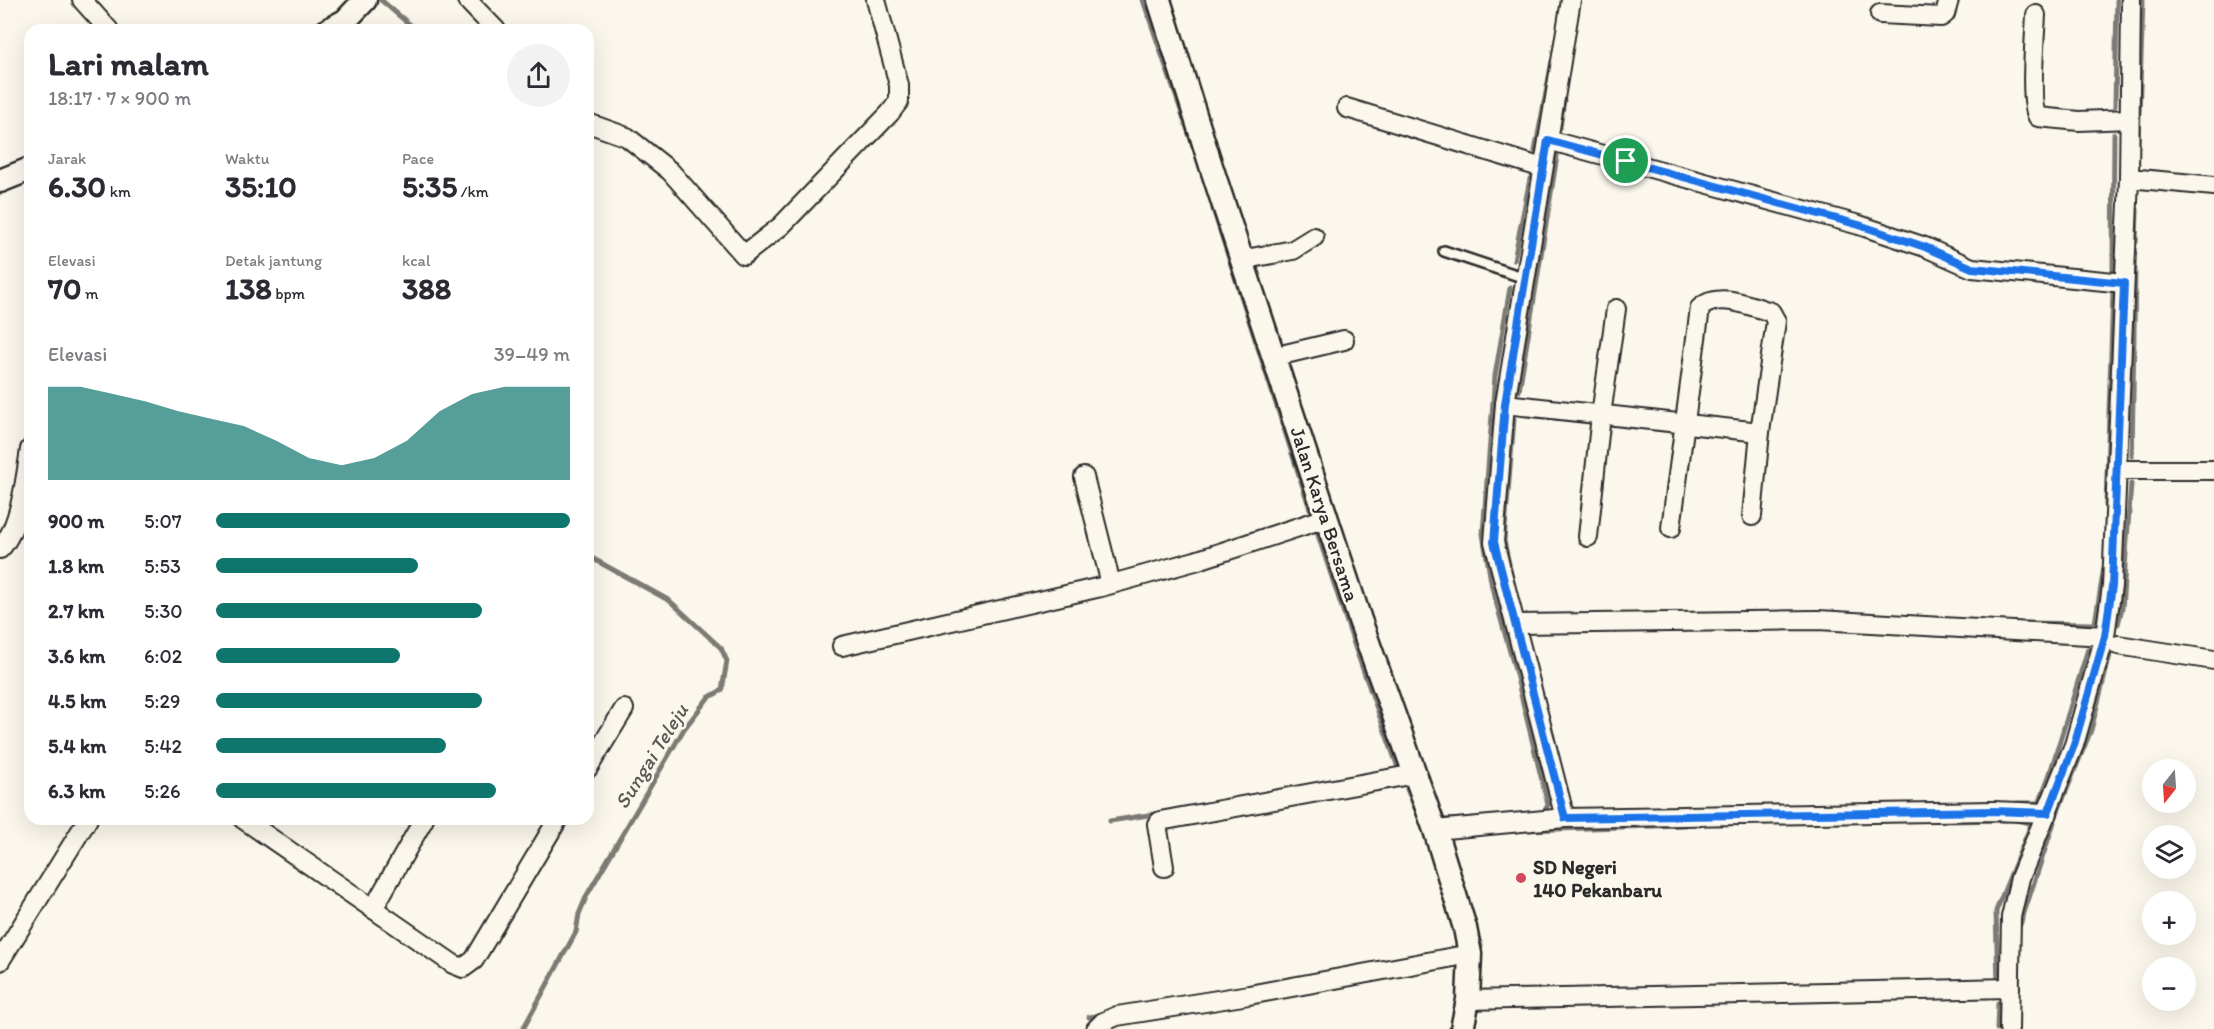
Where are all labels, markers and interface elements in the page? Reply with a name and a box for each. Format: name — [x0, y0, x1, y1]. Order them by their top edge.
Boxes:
text: Lari malam — [48, 44, 209, 83]
button: share — [507, 44, 570, 107]
text: 18:17 · 7 × 900 m — [48, 86, 191, 110]
pin — [1600, 135, 1651, 186]
icon: arrive — [1609, 144, 1642, 177]
text: Jarak — [48, 149, 86, 168]
text: Waktu — [225, 149, 269, 168]
text: Pace — [402, 149, 434, 168]
text: 6.30 — [48, 168, 106, 205]
text: 35:10 — [225, 168, 297, 205]
text: 5:35 — [402, 168, 457, 205]
text: km — [106, 182, 131, 201]
text: /km — [457, 182, 489, 201]
text: Elevasi — [48, 251, 96, 270]
text: Detak jantung — [225, 251, 322, 270]
text: kcal — [402, 251, 430, 270]
text: 70 — [48, 270, 81, 307]
text: 138 — [225, 270, 272, 307]
text: 388 — [402, 270, 451, 307]
text: m — [81, 284, 98, 303]
text: bpm — [272, 284, 305, 303]
text: Elevasi — [48, 342, 107, 366]
text: 39–49 m — [494, 342, 570, 366]
street label: Jalan Karya Bersama — [1285, 424, 1365, 605]
text: 900 m — [48, 509, 104, 533]
text: 5:07 — [144, 509, 182, 533]
text: 1.8 km — [48, 554, 104, 578]
text: 5:53 — [144, 554, 181, 578]
text: 2.7 km — [48, 599, 104, 623]
text: 5:30 — [144, 599, 183, 623]
text: 3.6 km — [48, 644, 105, 668]
text: 6:02 — [144, 644, 182, 668]
text: 4.5 km — [48, 689, 106, 713]
text: 5:29 — [144, 689, 180, 713]
water label: Sungai Teleju — [609, 699, 693, 813]
text: 5.4 km — [48, 734, 106, 758]
text: 5:42 — [144, 734, 182, 758]
north arrow — [2142, 759, 2196, 813]
map controls — [2142, 759, 2196, 1011]
text: 6.3 km — [48, 779, 105, 803]
text: 5:26 — [144, 779, 181, 803]
button: layers — [2142, 825, 2196, 879]
place label: SD Negeri 140 Pekanbaru — [1533, 855, 1662, 902]
marker: SD Negeri 140 Pekanbaru — [1514, 871, 1528, 885]
button: + — [2142, 891, 2196, 945]
button: − — [2142, 957, 2196, 1011]

